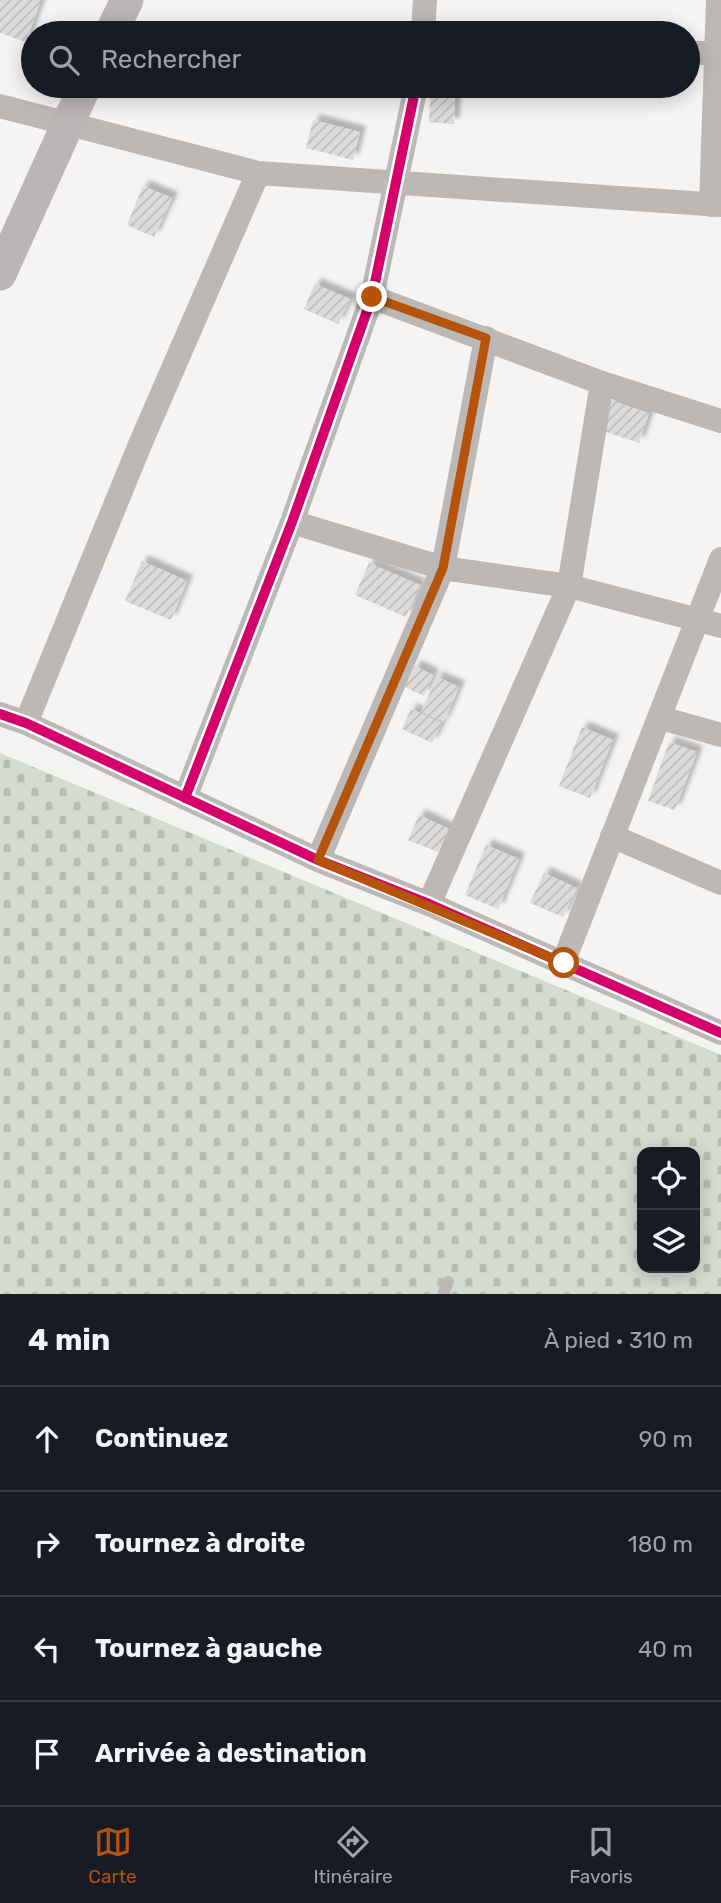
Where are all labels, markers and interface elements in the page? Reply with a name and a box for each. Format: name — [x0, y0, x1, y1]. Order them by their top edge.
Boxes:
search box — [21, 21, 700, 98]
icon: search — [45, 41, 83, 79]
text: Rechercher — [101, 44, 241, 75]
route end — [356, 281, 387, 312]
route start — [548, 947, 579, 978]
map controls — [637, 1147, 700, 1273]
button: locate — [637, 1147, 700, 1210]
button: layers — [637, 1210, 700, 1273]
text: 4 min — [28, 1322, 110, 1358]
text: À pied · 310 m — [544, 1326, 693, 1354]
icon: ahead — [28, 1420, 66, 1458]
text: Continuez — [95, 1423, 228, 1454]
text: 90 m — [639, 1425, 693, 1453]
icon: right — [28, 1525, 66, 1563]
text: Tournez à droite — [95, 1528, 305, 1559]
text: 180 m — [628, 1530, 693, 1558]
icon: left — [28, 1630, 66, 1668]
text: Tournez à gauche — [95, 1633, 323, 1664]
text: 40 m — [638, 1635, 693, 1663]
icon: arrive — [28, 1735, 66, 1773]
text: Arrivée à destination — [95, 1738, 367, 1769]
tab: Carte — [88, 1823, 137, 1888]
tab: Itinéraire — [313, 1823, 393, 1888]
tab: Favoris — [569, 1823, 633, 1888]

